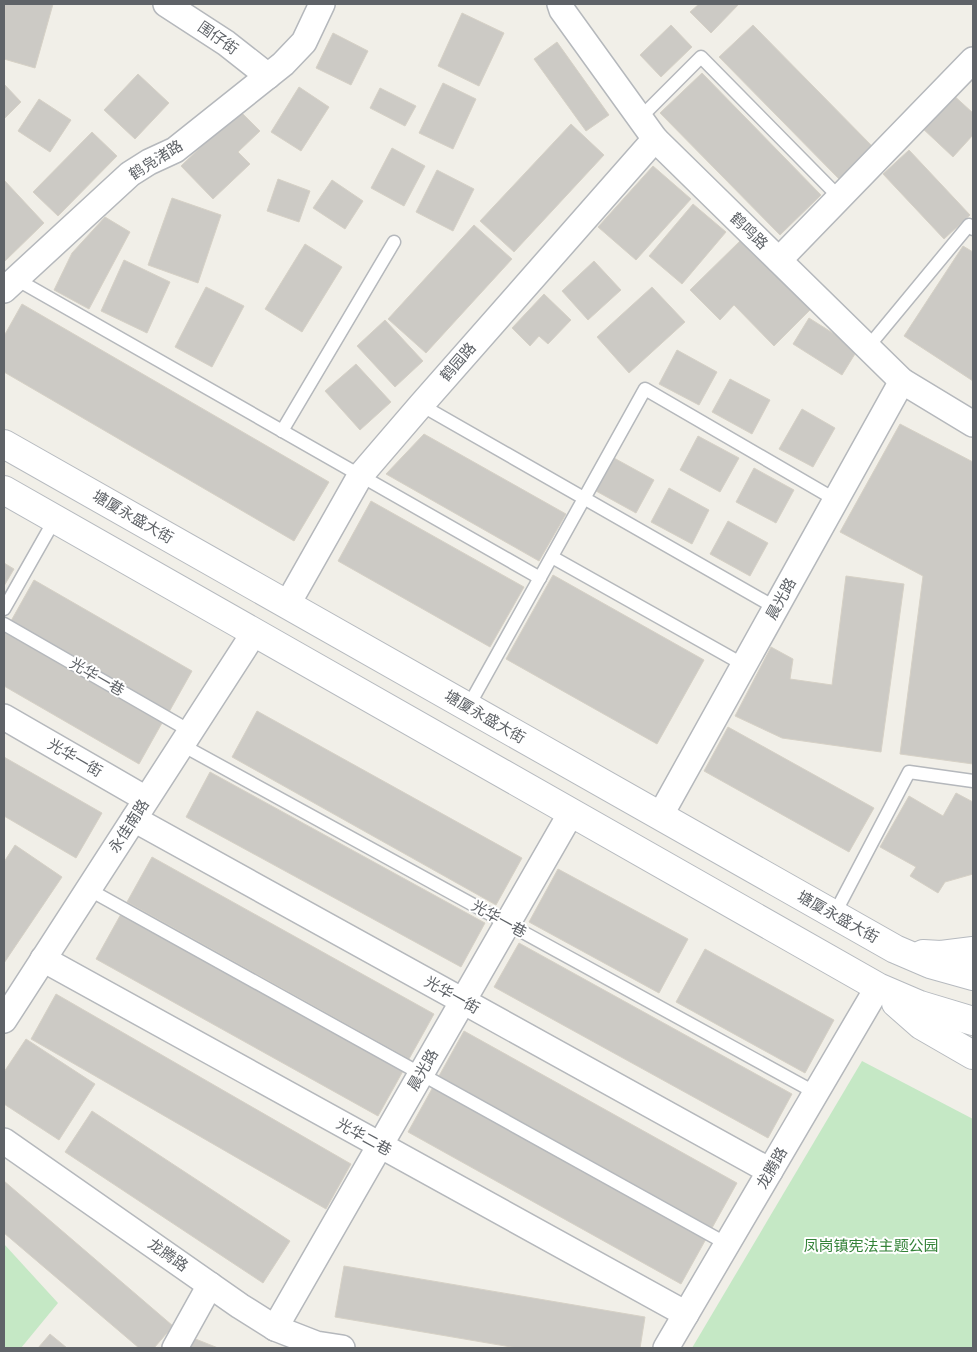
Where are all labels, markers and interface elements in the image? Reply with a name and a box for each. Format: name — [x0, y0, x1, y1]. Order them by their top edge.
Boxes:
street label: 围仔街 — [194, 18, 242, 58]
street label: 鹤凫渚路 — [126, 136, 186, 184]
street label: 鹤鸣路 — [727, 209, 771, 253]
street label: 鹤园路 — [436, 339, 480, 385]
street label: 塘厦永盛大街 — [90, 487, 176, 547]
street label: 晨光路 — [762, 575, 800, 623]
street label: 光华一巷 — [67, 654, 127, 700]
street label: 塘厦永盛大街 — [442, 687, 528, 747]
street label: 光华一街 — [45, 735, 105, 781]
street label: 永佳南路 — [105, 796, 153, 856]
street label: 塘厦永盛大街 — [794, 887, 882, 947]
street label: 光华一巷 — [468, 897, 530, 941]
street label: 光华一街 — [421, 973, 483, 1017]
street label: 晨光路 — [404, 1046, 442, 1094]
street label: 光华二巷 — [333, 1115, 395, 1159]
street label: 龙腾路 — [753, 1144, 791, 1192]
street label: 龙腾路 — [144, 1235, 192, 1275]
park label: 凤岗镇宪法主题公园 — [803, 1237, 939, 1255]

